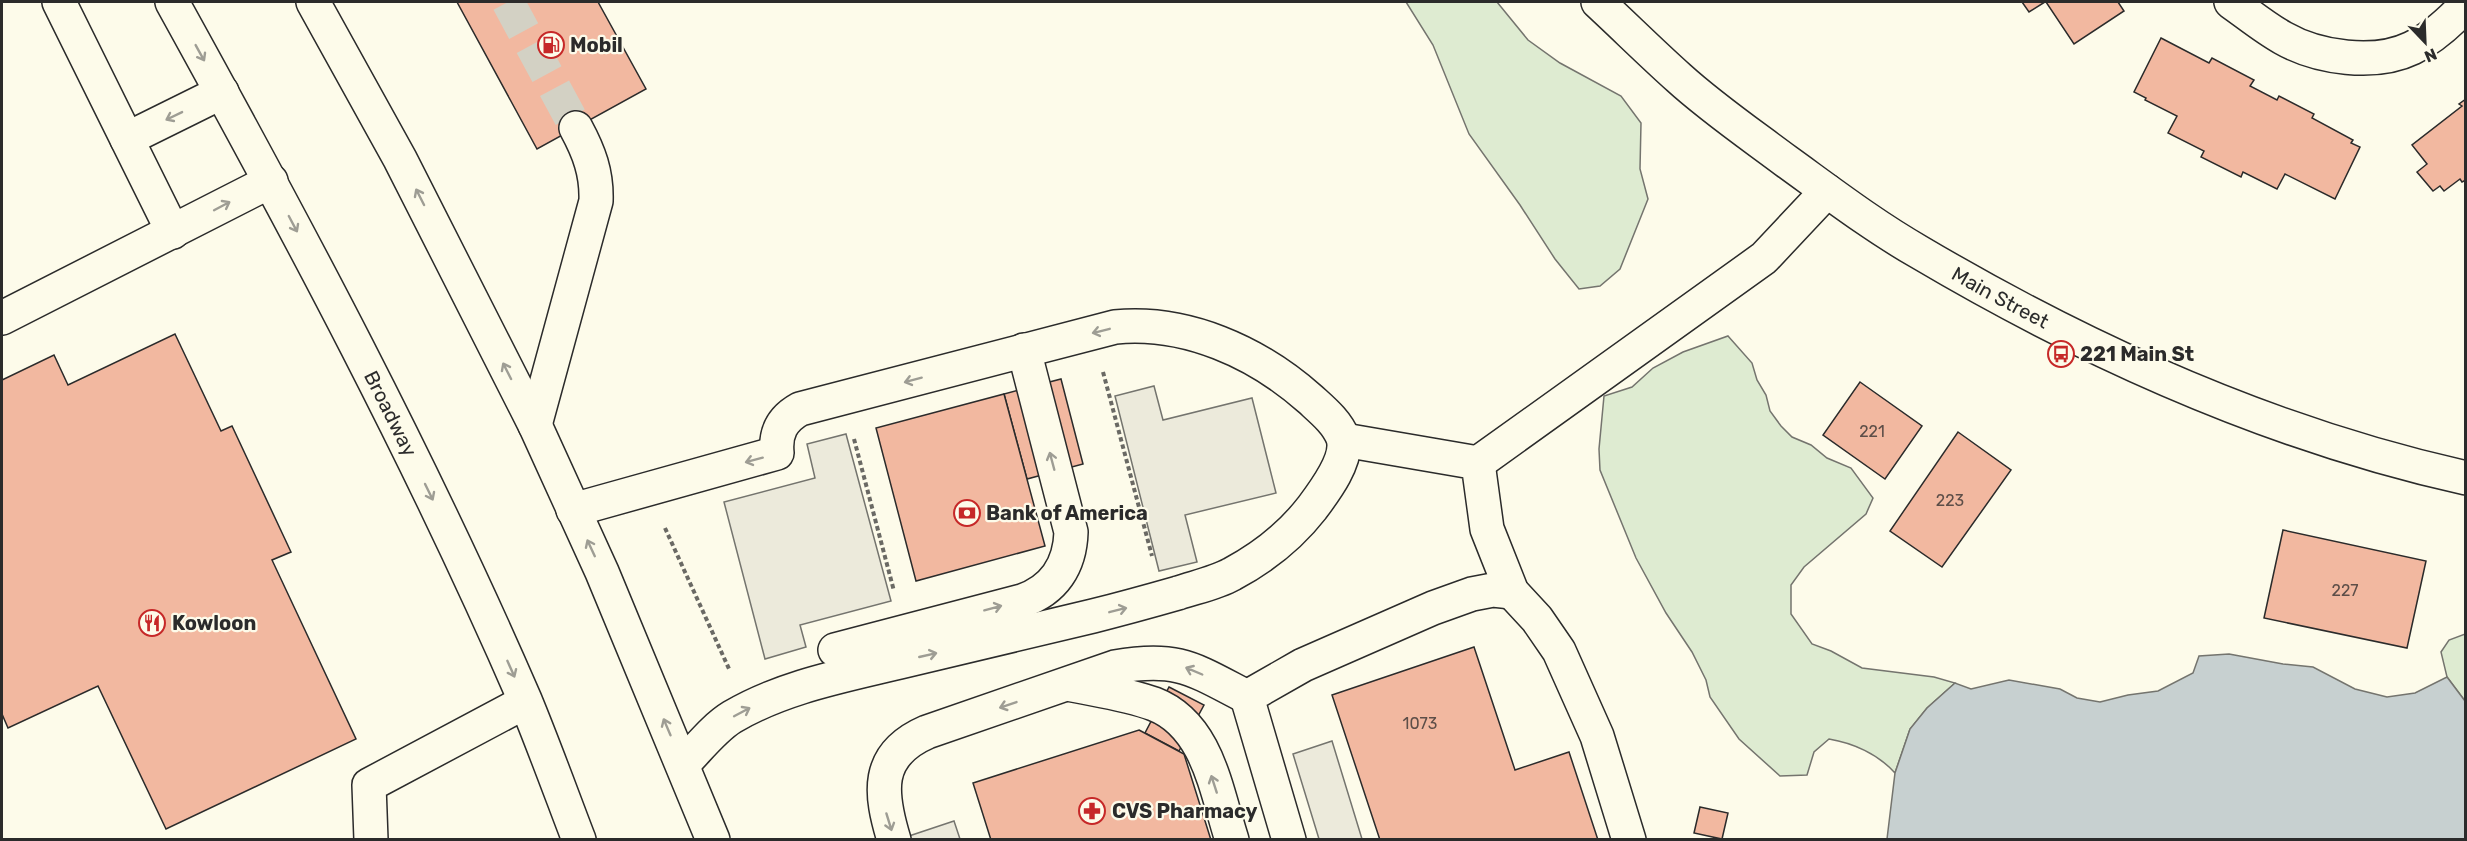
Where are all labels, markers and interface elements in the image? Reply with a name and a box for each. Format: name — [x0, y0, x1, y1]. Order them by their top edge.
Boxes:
north arrow — [2395, 12, 2455, 72]
fuel station icon: Mobil — [536, 30, 566, 60]
place label: Mobil — [570, 33, 623, 57]
one-way arrow — [194, 44, 206, 61]
text: N — [2422, 44, 2440, 66]
one-way arrow — [166, 110, 184, 122]
one-way arrow — [413, 188, 425, 206]
one-way arrow — [213, 200, 231, 212]
one-way arrow — [287, 215, 299, 232]
street label: Main Street — [1948, 262, 2053, 334]
one-way arrow — [1092, 325, 1111, 337]
bus stop icon: 221 Main St — [2046, 339, 2076, 369]
place label: 221 Main St — [2080, 342, 2194, 366]
one-way arrow — [501, 363, 513, 381]
street label: Broadway — [359, 367, 422, 460]
one-way arrow — [903, 374, 922, 386]
house number: 221 — [1859, 422, 1885, 441]
one-way arrow — [1046, 451, 1058, 470]
one-way arrow — [745, 454, 764, 466]
one-way arrow — [423, 482, 435, 500]
house number: 223 — [1936, 491, 1964, 510]
bank icon: Bank of America — [952, 498, 982, 528]
place label: Bank of America — [986, 501, 1148, 525]
one-way arrow — [584, 539, 596, 557]
house number: 227 — [2332, 581, 2359, 600]
one-way arrow — [983, 602, 1002, 614]
one-way arrow — [1108, 603, 1127, 615]
restaurant icon: Kowloon — [137, 608, 167, 638]
place label: Kowloon — [172, 611, 256, 635]
one-way arrow — [919, 649, 938, 661]
one-way arrow — [505, 659, 517, 677]
one-way arrow — [1186, 665, 1204, 676]
one-way arrow — [999, 700, 1017, 711]
one-way arrow — [733, 706, 751, 717]
house number: 1073 — [1403, 714, 1437, 733]
one-way arrow — [661, 718, 672, 736]
one-way arrow — [1208, 775, 1219, 794]
pharmacy icon: CVS Pharmacy — [1077, 796, 1107, 826]
place label: CVS Pharmacy — [1112, 799, 1258, 823]
one-way arrow — [884, 812, 895, 831]

